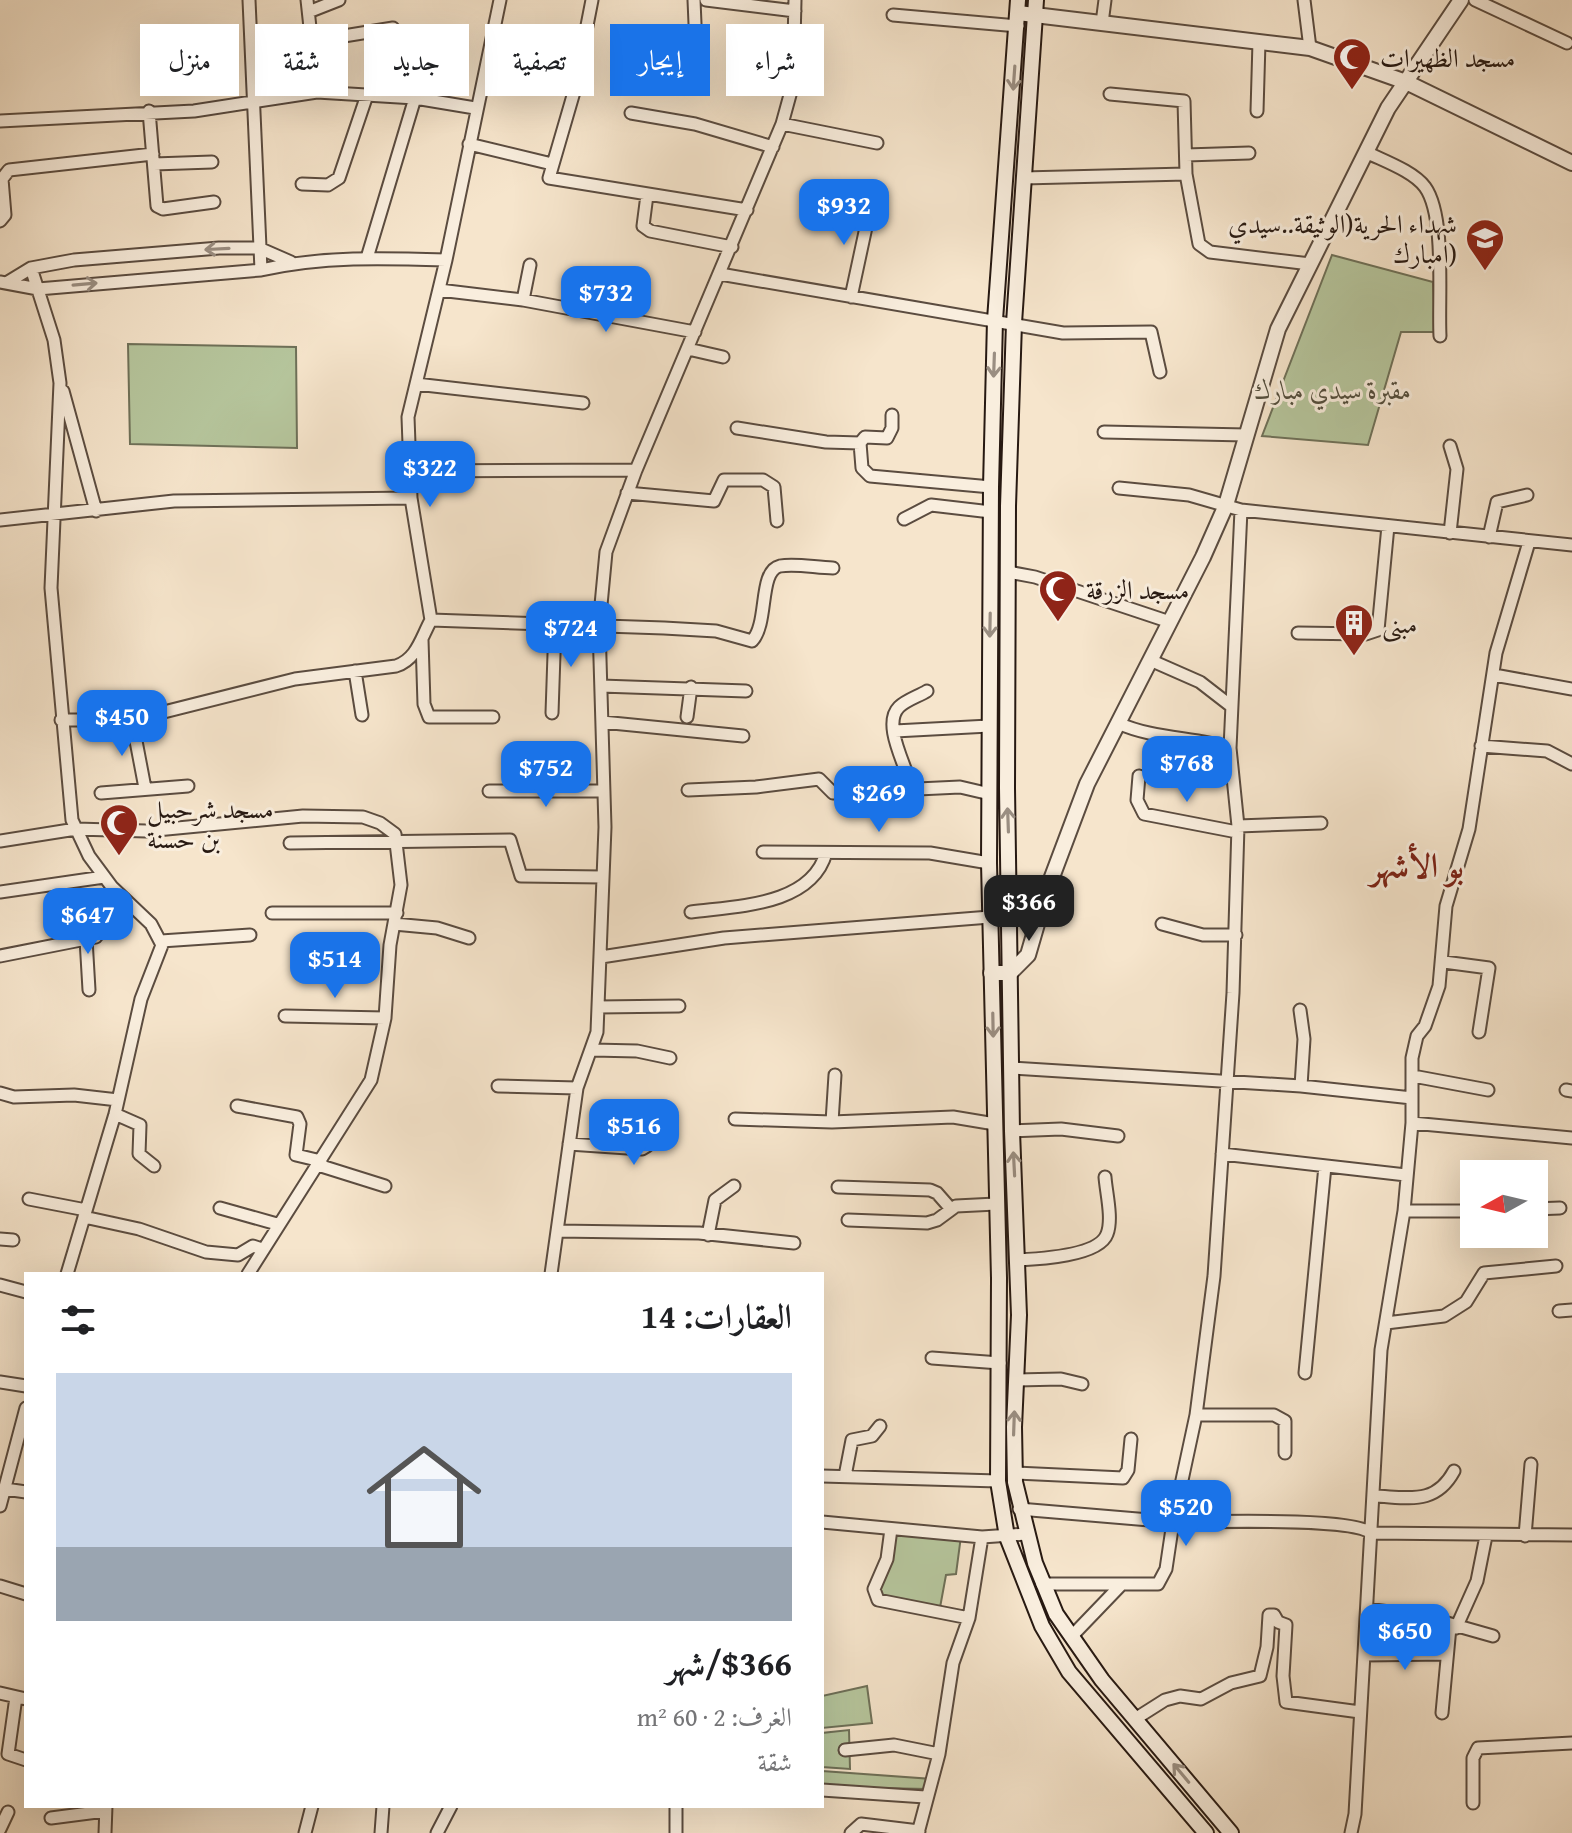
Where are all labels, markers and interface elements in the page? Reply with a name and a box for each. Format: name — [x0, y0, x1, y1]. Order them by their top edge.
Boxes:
chip: منزل — [140, 24, 239, 96]
chip: شقة — [255, 24, 348, 96]
chip: جديد — [364, 24, 469, 96]
chip: تصفية — [485, 24, 594, 96]
chip: إيجار — [610, 24, 710, 96]
chip: شراء — [726, 24, 824, 96]
mosque icon: مسجد الظهيرات — [1331, 36, 1373, 91]
place label: مسجد الظهيرات — [1380, 38, 1515, 77]
one-way arrow — [1006, 64, 1021, 91]
pin: $932 — [797, 179, 891, 247]
text: $932 — [817, 185, 871, 224]
place label: شهداء الحرية(الوثيقة..سيدي امبارك) — [1228, 204, 1457, 273]
school or university icon: شهداء الحرية(الوثيقة..سيدي امبارك) — [1464, 217, 1506, 272]
one-way arrow — [204, 242, 231, 257]
pin: $732 — [559, 266, 653, 334]
text: $732 — [579, 272, 633, 311]
one-way arrow — [71, 277, 98, 292]
one-way arrow — [986, 351, 1001, 378]
park label: مقبرة سيدي مبارك — [1254, 370, 1412, 411]
pin: $322 — [383, 441, 477, 509]
text: $322 — [403, 447, 457, 486]
mosque icon: مسجد الزرقة — [1037, 568, 1079, 623]
place label: مسجد الزرقة — [1086, 570, 1190, 609]
pin: $724 — [524, 601, 618, 669]
building icon: مبنى — [1333, 602, 1375, 657]
place label: مبنى — [1382, 604, 1417, 643]
text: $724 — [544, 607, 598, 646]
one-way arrow — [982, 611, 998, 638]
pin: $450 — [75, 690, 169, 758]
text: $450 — [95, 696, 149, 735]
pin: $768 — [1140, 736, 1234, 804]
pin: $752 — [499, 741, 593, 809]
text: $768 — [1160, 742, 1214, 781]
text: $752 — [519, 747, 573, 786]
pin: $269 — [832, 766, 926, 834]
text: $269 — [852, 772, 906, 811]
place label: مسجد شرحبيل بن حسنة — [147, 789, 274, 858]
mosque icon: مسجد شرحبيل بن حسنة — [98, 802, 140, 857]
one-way arrow — [1001, 807, 1016, 834]
district label: بو الأشهر — [1366, 840, 1464, 889]
pin: $366 — [982, 875, 1076, 943]
text: $366 — [1002, 881, 1056, 920]
pin: $647 — [41, 888, 135, 956]
text: $647 — [61, 894, 115, 933]
pin: $514 — [288, 932, 382, 1000]
text: $514 — [308, 938, 362, 977]
one-way arrow — [985, 1011, 1000, 1038]
pin: $516 — [587, 1099, 681, 1167]
text: $516 — [607, 1105, 661, 1144]
one-way arrow — [1006, 1151, 1021, 1178]
north arrow — [1460, 1160, 1548, 1248]
map controls — [1460, 1160, 1548, 1248]
text: العقارات: 14 — [641, 1291, 792, 1340]
icon: filters — [56, 1298, 100, 1342]
one-way arrow — [1007, 1410, 1022, 1437]
icon: home — [352, 1425, 496, 1569]
pin: $520 — [1139, 1480, 1233, 1548]
text: $520 — [1159, 1486, 1213, 1525]
pin: $650 — [1358, 1604, 1452, 1672]
text: $650 — [1378, 1610, 1432, 1649]
text: $366/شهر — [666, 1638, 792, 1687]
text: الغرف: 2 · 60 m² — [637, 1697, 792, 1736]
text: شقة — [758, 1742, 792, 1781]
one-way arrow — [1172, 1763, 1190, 1784]

